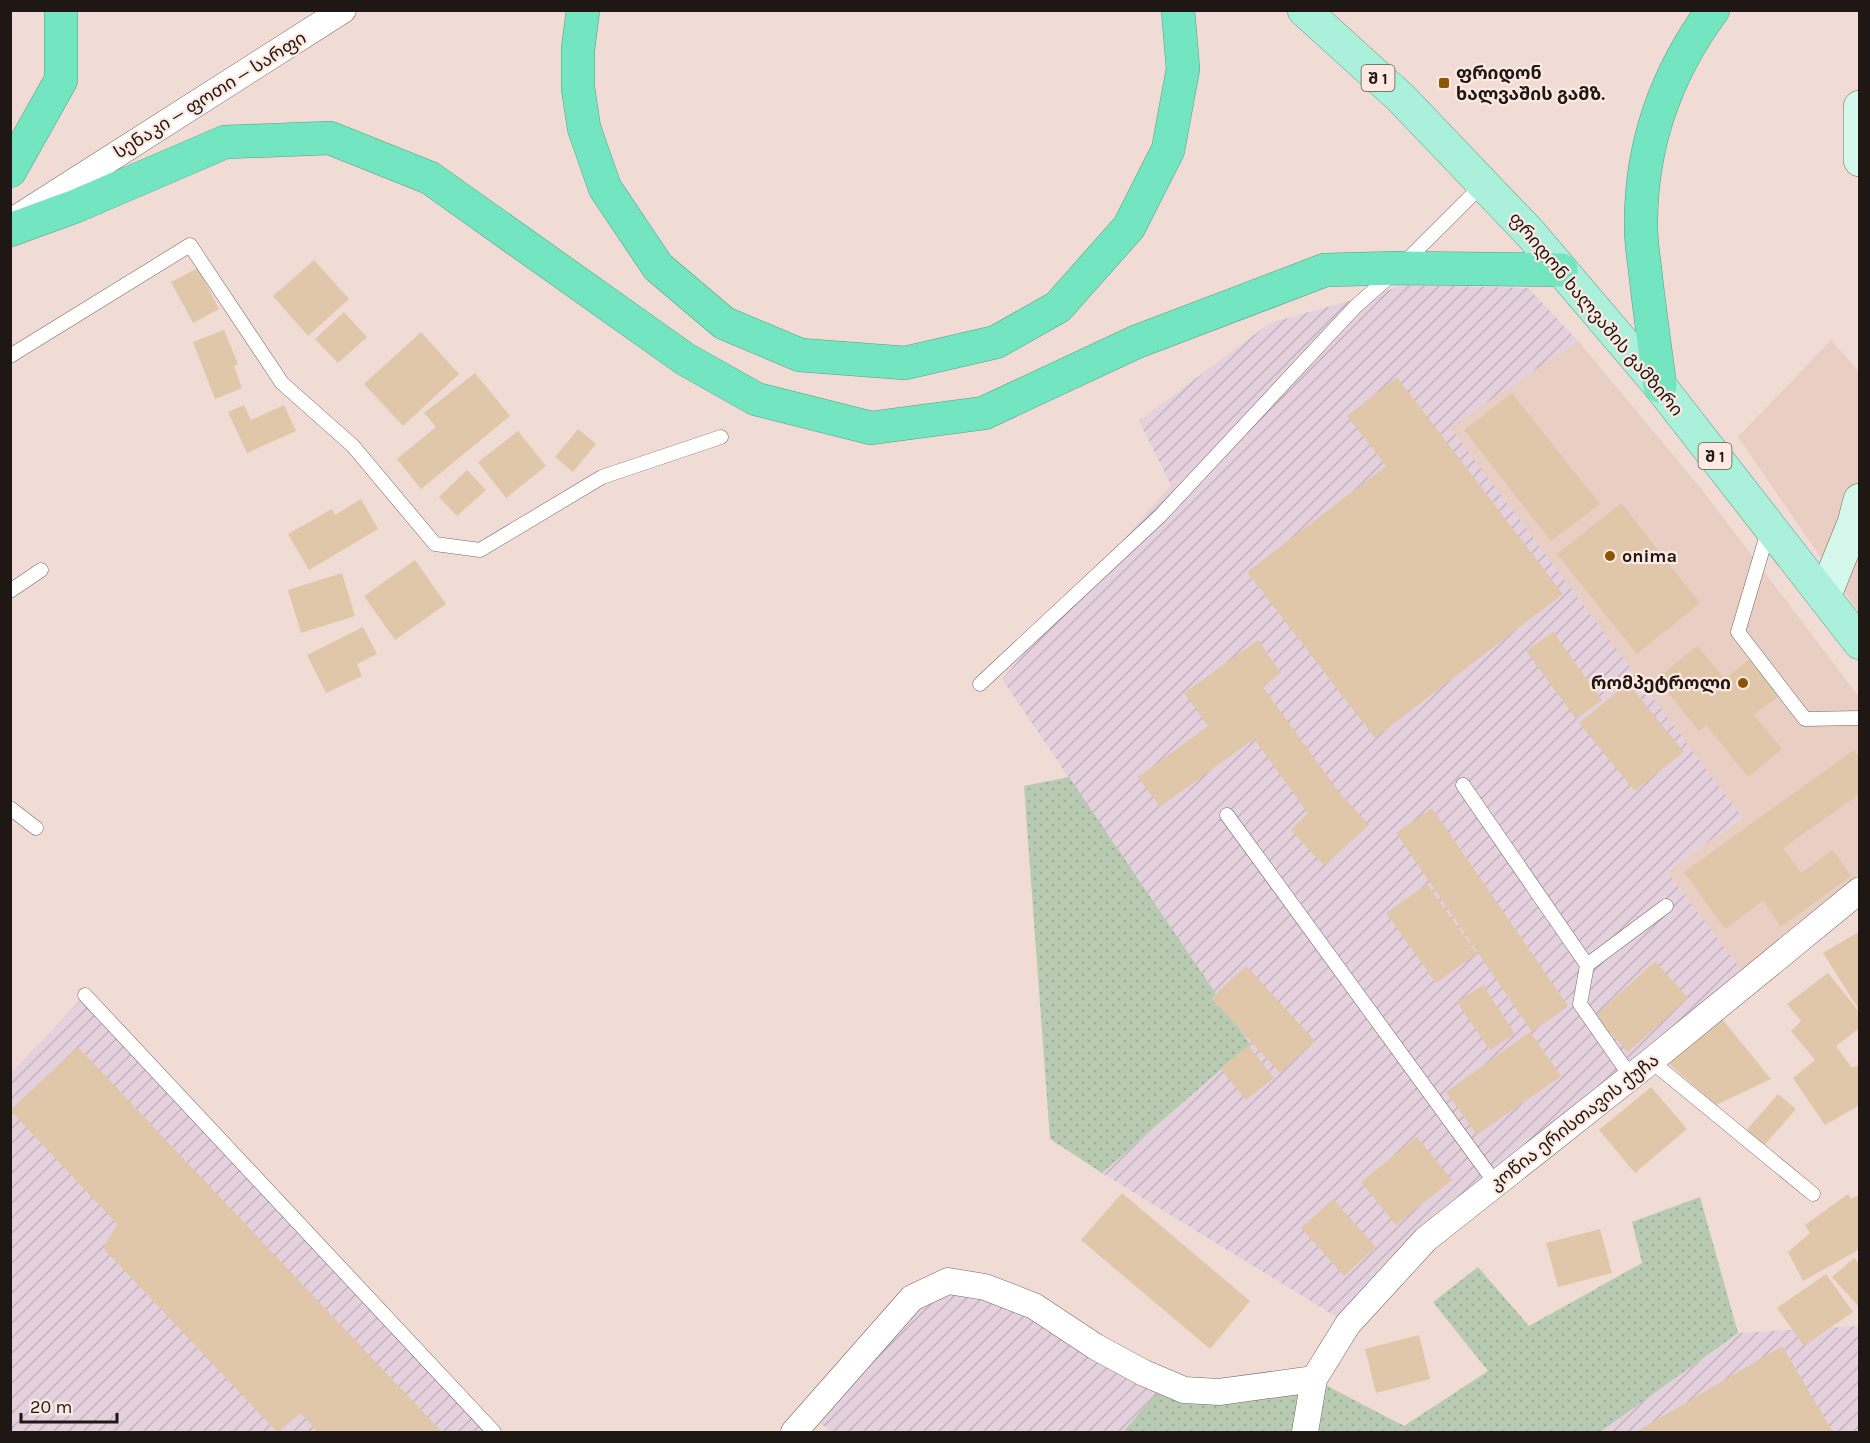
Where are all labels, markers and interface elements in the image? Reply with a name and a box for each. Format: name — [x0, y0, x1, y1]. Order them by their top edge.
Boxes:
street label: სენაკი — ფოთი — სარფი — [110, 27, 310, 163]
place label: ფრიდონ ხალვაშის გამზ. — [1456, 62, 1605, 105]
road number: შ 1 — [1362, 65, 1394, 91]
marker: ფრიდონ ხალვაშის გამზ. — [1437, 76, 1451, 90]
street label: ფრიდონ ხალვაშის გამზირი — [1504, 207, 1688, 421]
road number: შ 1 — [1698, 443, 1732, 469]
place label: onima — [1622, 545, 1677, 567]
marker: onima — [1603, 549, 1617, 563]
place label: რომპეტროლი — [1591, 672, 1731, 694]
marker: რომპეტროლი — [1736, 676, 1750, 690]
street label: კოწია ერისთავის ქუჩა — [1485, 1049, 1663, 1195]
scale bar — [21, 1386, 117, 1424]
text: 20 m — [30, 1396, 72, 1418]

